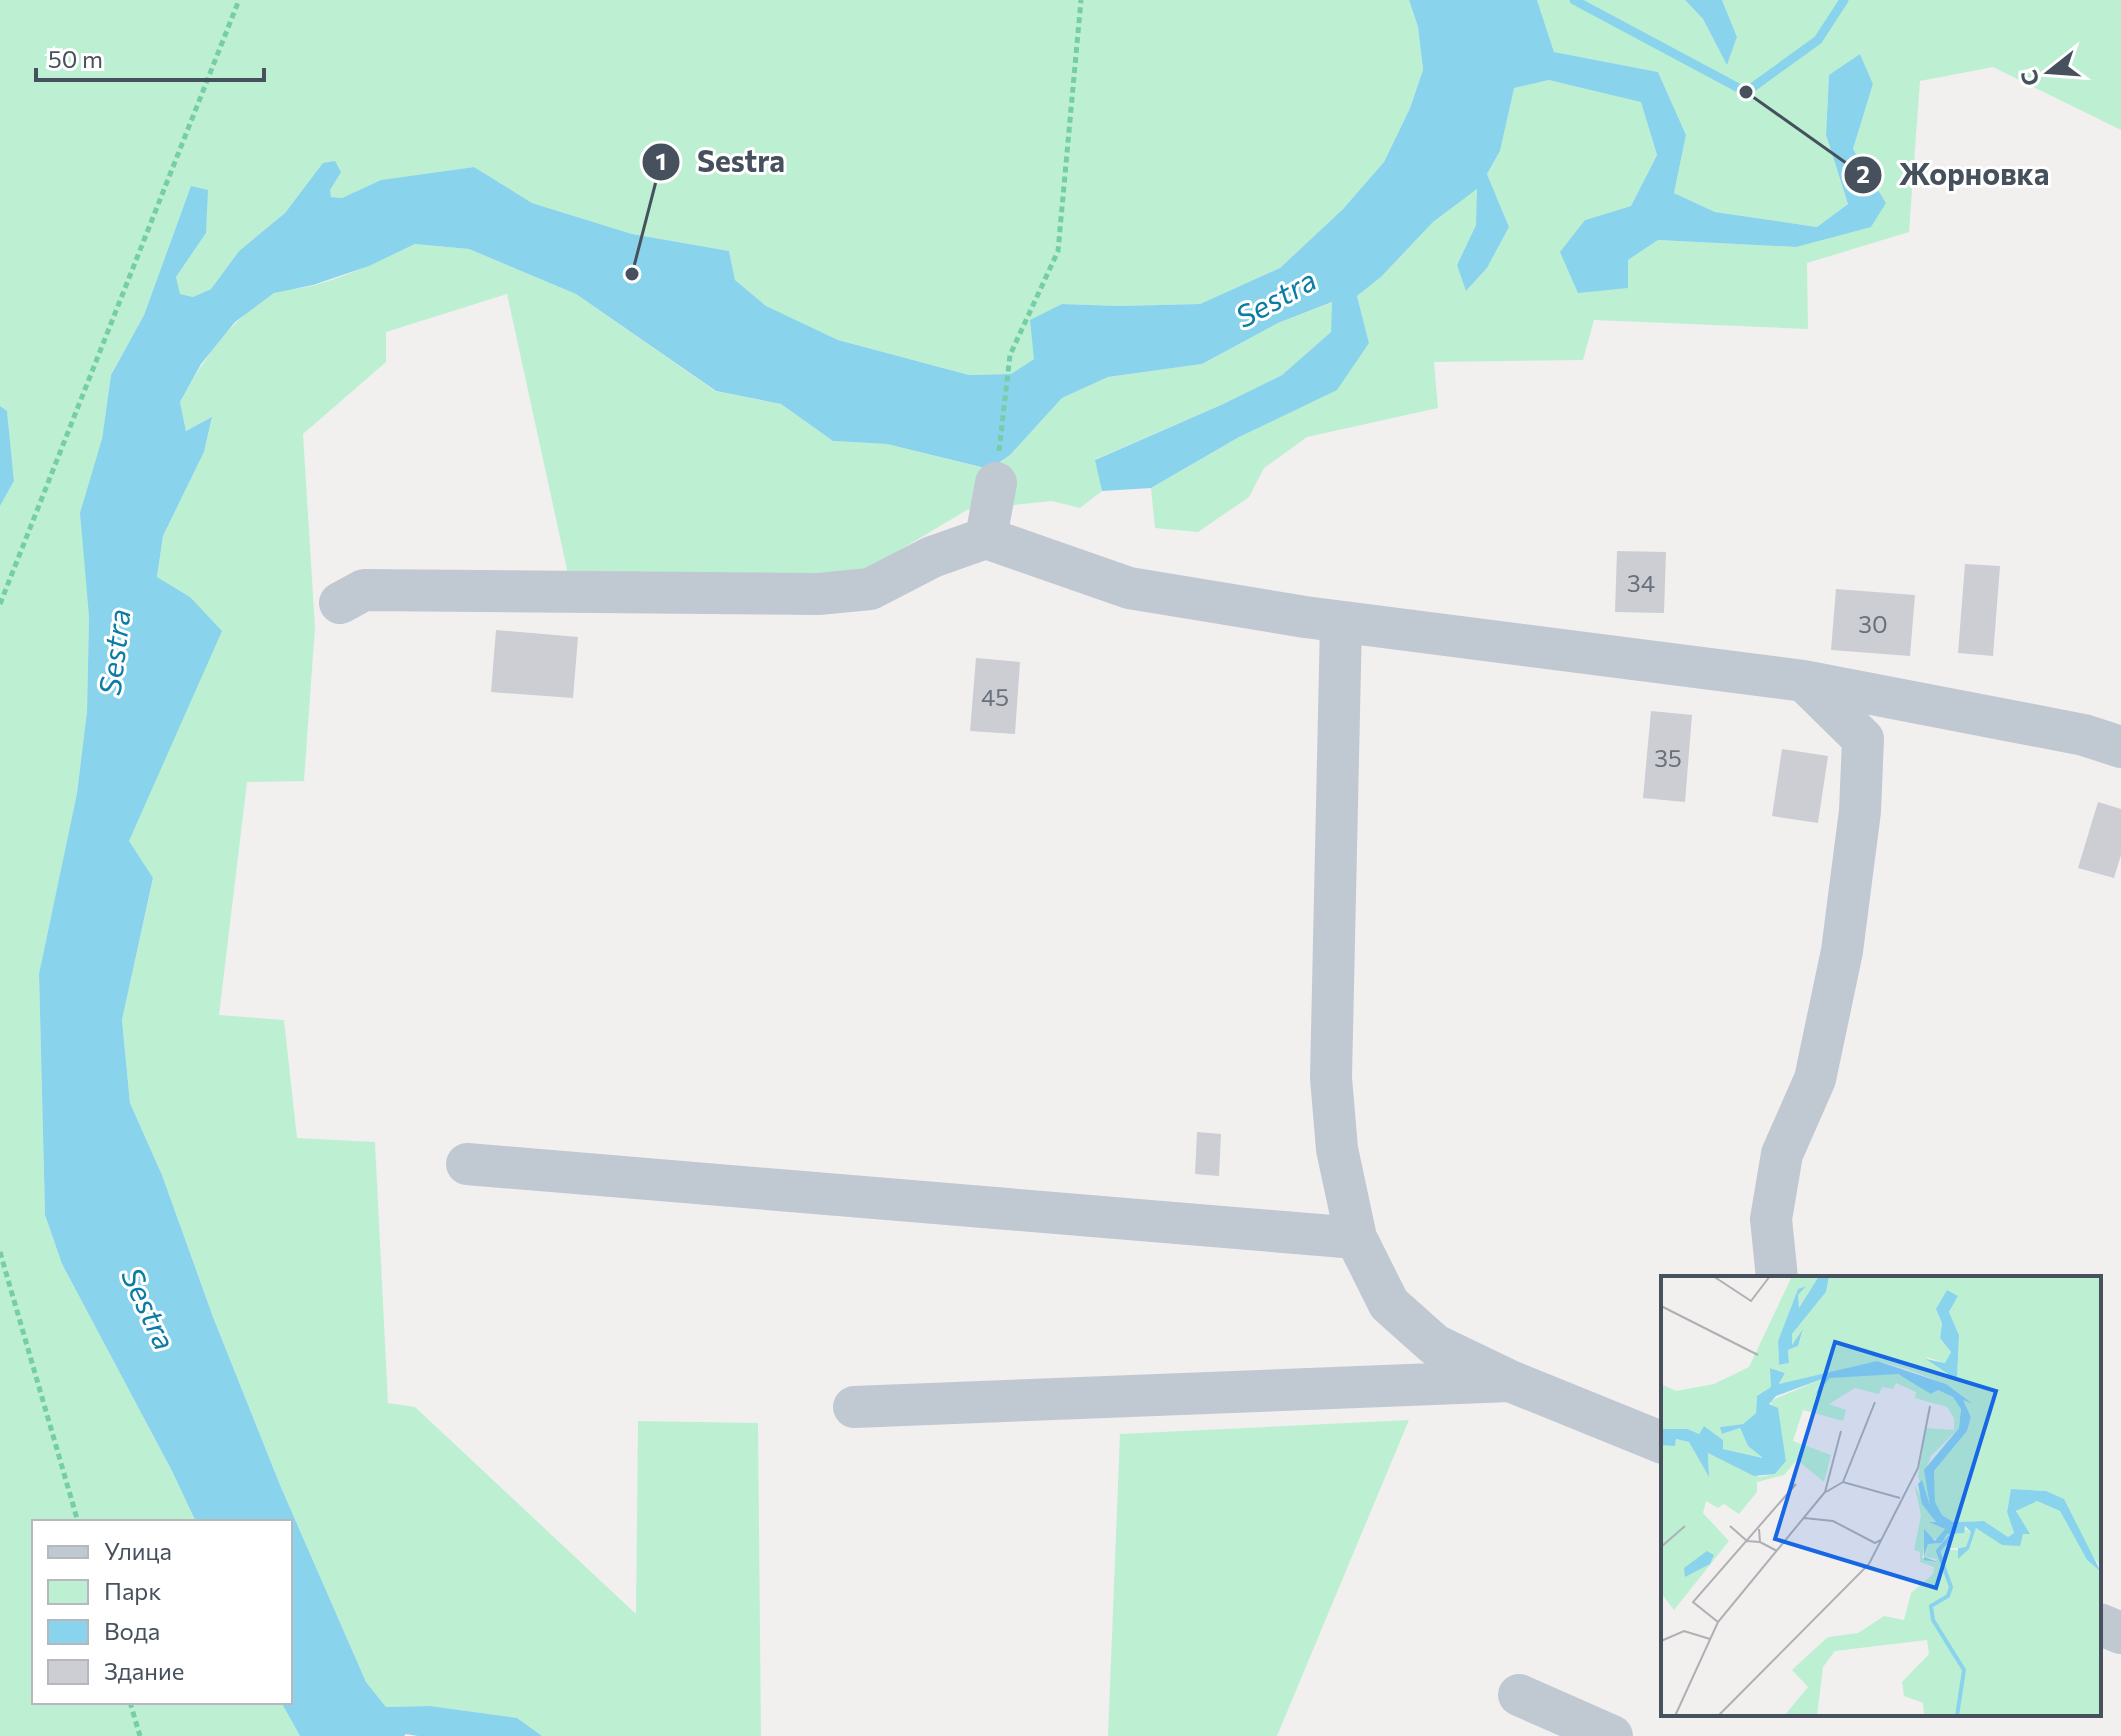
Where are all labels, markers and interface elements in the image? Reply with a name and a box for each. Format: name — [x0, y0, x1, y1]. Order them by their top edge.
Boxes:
scale bar — [36, 32, 264, 82]
north arrow — [2009, 32, 2089, 112]
text: 50 m — [48, 44, 103, 73]
text: С — [2014, 67, 2045, 89]
callout: Sestra — [641, 135, 801, 189]
text: Sestra — [697, 141, 785, 178]
text: 1 — [656, 146, 666, 175]
callout: Жорновка — [1843, 148, 2066, 202]
text: Жорновка — [1899, 154, 2049, 191]
text: 2 — [1856, 159, 1870, 188]
water label: Sestra — [1228, 260, 1322, 334]
house number: 34 — [1627, 568, 1655, 597]
water label: Sestra — [89, 607, 137, 697]
house number: 30 — [1858, 609, 1888, 638]
house number: 45 — [981, 682, 1009, 711]
house number: 35 — [1654, 743, 1682, 772]
water label: Sestra — [115, 1261, 185, 1355]
inset map — [1661, 1276, 2101, 1716]
legend — [32, 1520, 292, 1704]
text: Улица — [104, 1536, 172, 1565]
text: Парк — [104, 1576, 161, 1605]
text: Вода — [104, 1616, 160, 1645]
text: Здание — [104, 1656, 184, 1685]

